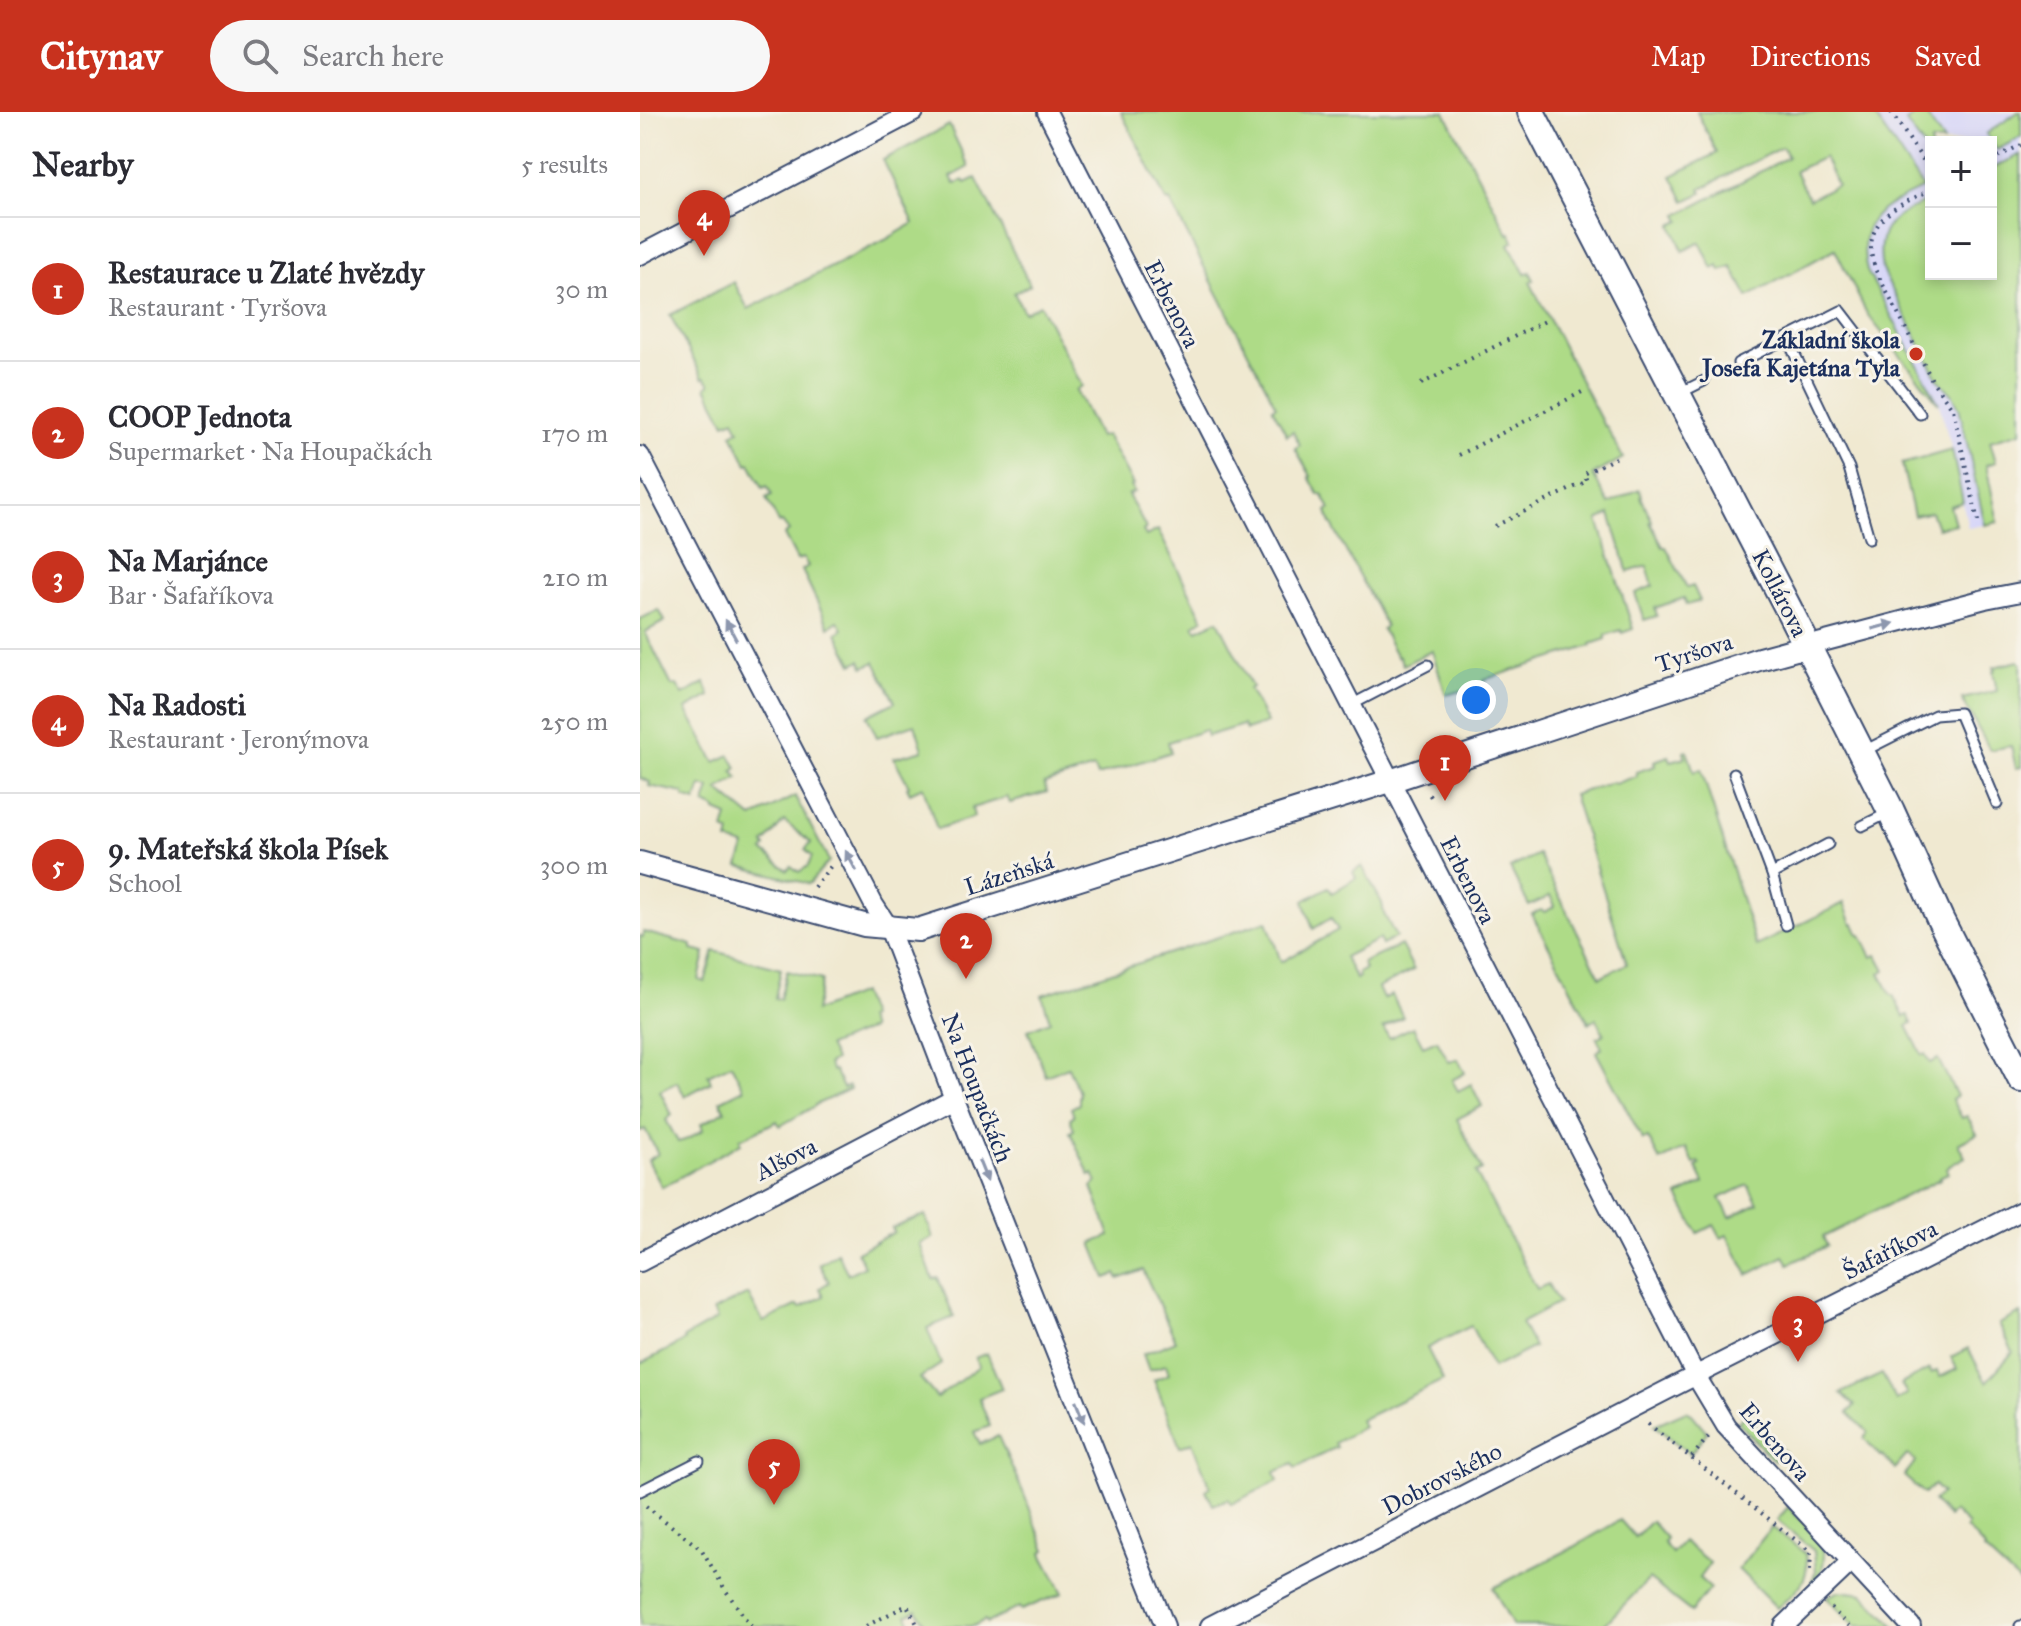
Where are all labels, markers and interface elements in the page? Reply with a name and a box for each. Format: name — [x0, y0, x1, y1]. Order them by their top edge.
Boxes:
search box — [210, 20, 770, 92]
text: Citynav — [40, 33, 162, 79]
icon: search — [238, 34, 282, 78]
text: Search here — [302, 38, 444, 74]
text: Map — [1651, 39, 1706, 74]
text: Directions — [1750, 39, 1871, 74]
text: Saved — [1915, 39, 1981, 74]
map controls — [1925, 136, 1997, 280]
button: + — [1925, 136, 1997, 208]
text: Nearby — [32, 144, 134, 185]
text: 5 results — [521, 148, 608, 180]
pin: 4 — [678, 190, 730, 256]
button: − — [1925, 208, 1997, 280]
text: Restaurace u Zlaté hvězdy — [108, 255, 424, 291]
street label: Erbenova — [1137, 255, 1207, 354]
text: 1 — [53, 273, 63, 305]
text: 30 m — [555, 273, 608, 305]
text: Restaurant · Tyršova — [108, 291, 327, 323]
place label: Základní škola Josefa Kajetána Tyla — [1699, 325, 1901, 383]
marker: Základní škola Josefa Kajetána Tyla — [1907, 345, 1925, 363]
text: COOP Jednota — [108, 399, 292, 435]
text: 2 — [52, 417, 64, 449]
text: 170 m — [541, 417, 608, 449]
text: Supermarket · Na Houpačkách — [108, 435, 432, 467]
text: Na Marjánce — [108, 543, 268, 579]
street label: Kollárova — [1745, 544, 1815, 643]
text: 3 — [53, 561, 63, 593]
text: 210 m — [542, 561, 608, 593]
text: Bar · Šafaříkova — [108, 579, 274, 611]
one-way arrow — [724, 619, 737, 642]
one-way arrow — [1870, 620, 1895, 632]
street label: Tyršova — [1652, 626, 1737, 679]
your location — [1456, 680, 1496, 720]
text: Na Radosti — [108, 687, 246, 723]
text: 4 — [51, 705, 65, 737]
text: 250 m — [541, 705, 608, 737]
text: Restaurant · Jeronýmova — [108, 723, 369, 755]
pin: 1 — [1419, 735, 1471, 801]
text: 9. Mateřská škola Písek — [108, 831, 388, 867]
street label: Erbenova — [1433, 831, 1503, 930]
street label: Lázeňská — [961, 845, 1058, 902]
text: 5 — [52, 849, 64, 881]
text: 300 m — [540, 849, 608, 881]
one-way arrow — [844, 849, 857, 872]
text: School — [108, 867, 182, 899]
pin: 2 — [940, 913, 992, 979]
street label: Na Houpačkách — [935, 1009, 1019, 1167]
street label: Alšova — [749, 1130, 823, 1188]
one-way arrow — [977, 1159, 990, 1183]
street label: Šafaříkova — [1838, 1213, 1943, 1287]
pin: 3 — [1772, 1296, 1824, 1362]
street label: Erbenova — [1733, 1396, 1818, 1488]
one-way arrow — [1073, 1400, 1086, 1424]
street label: Dobrovského — [1377, 1436, 1507, 1522]
pin: 5 — [748, 1439, 800, 1505]

